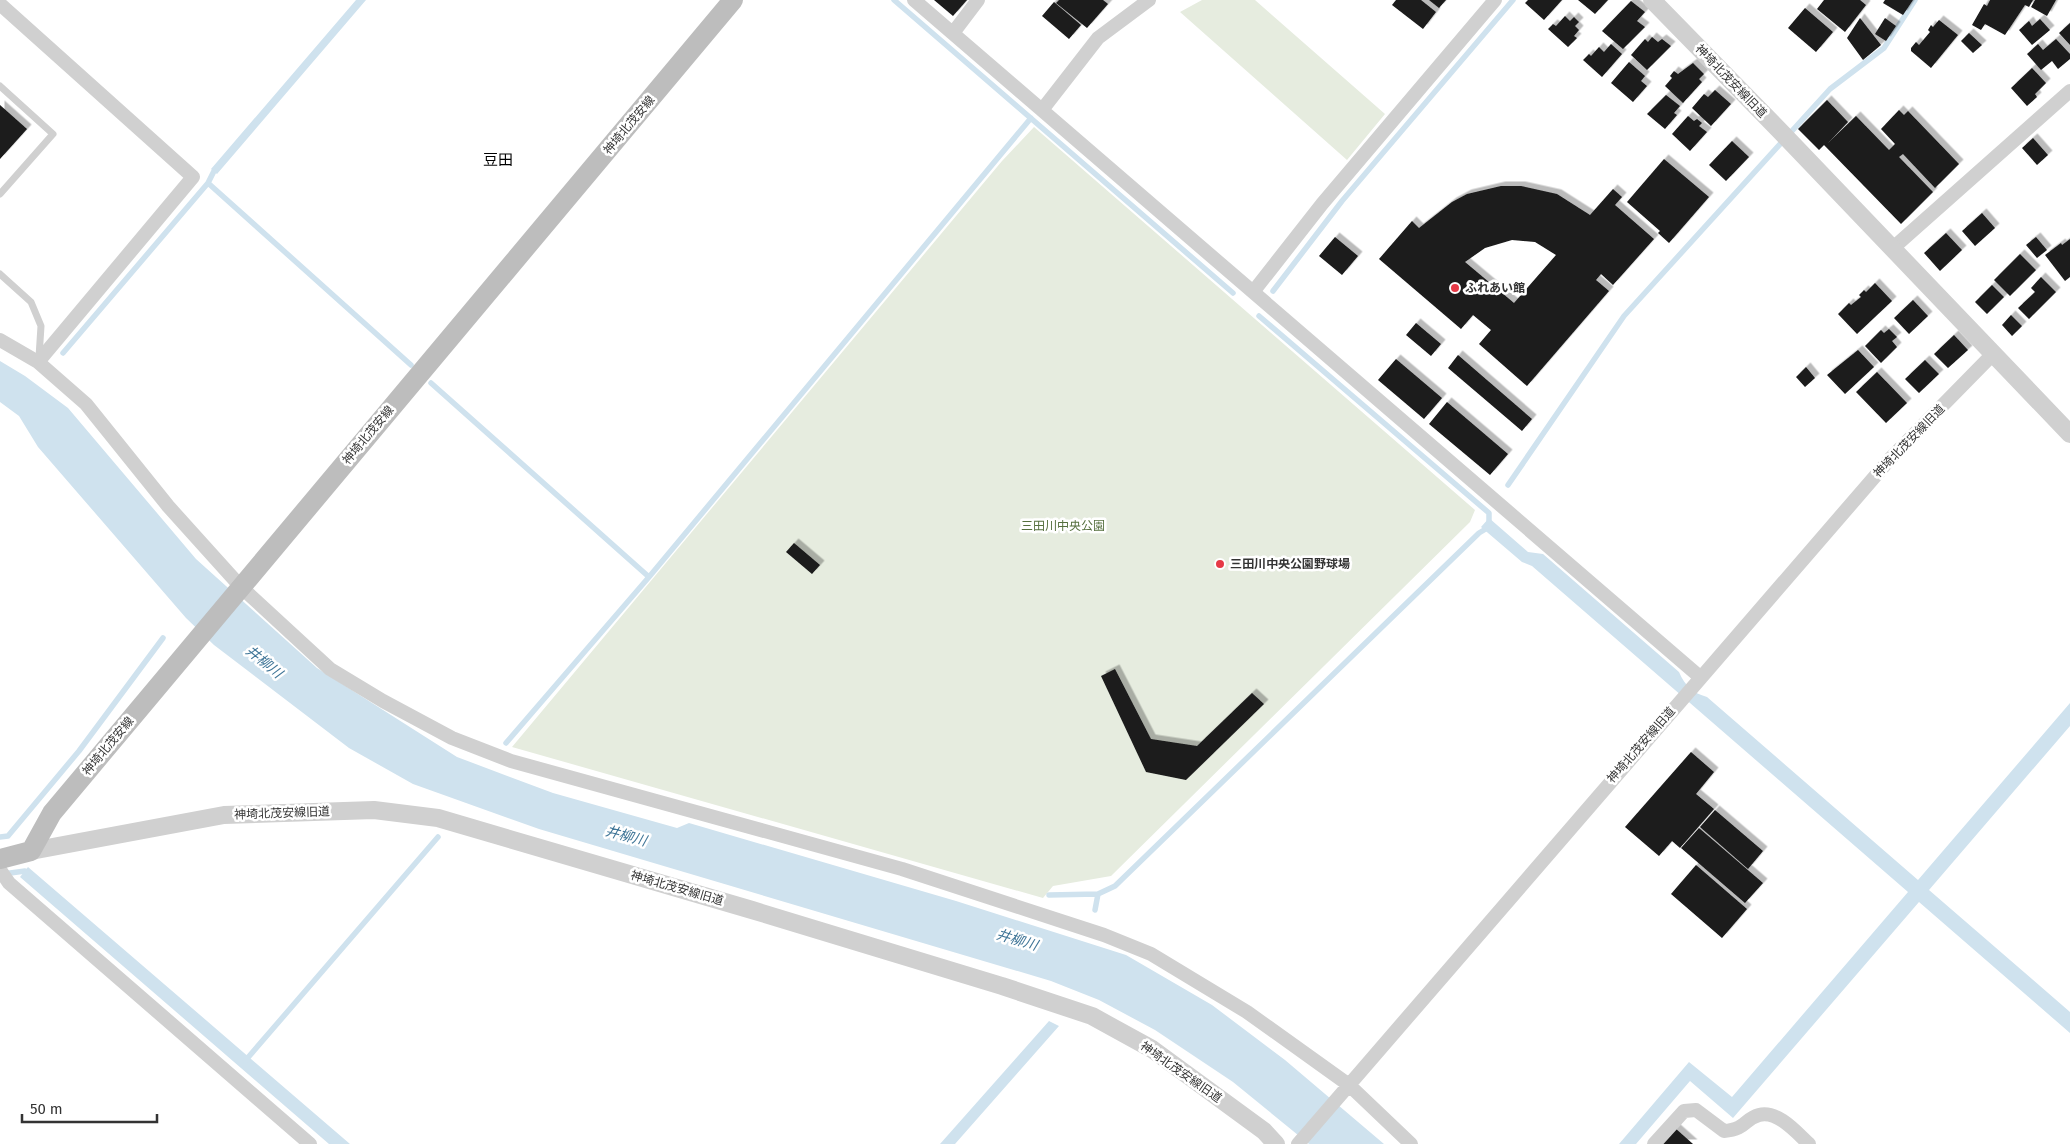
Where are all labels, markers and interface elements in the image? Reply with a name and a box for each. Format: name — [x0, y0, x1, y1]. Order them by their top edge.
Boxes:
street label: 神埼北茂安線旧道 — [1693, 42, 1769, 120]
street label: 神埼北茂安線 — [600, 93, 658, 157]
district label: 豆田 — [483, 151, 513, 169]
place label: ふれあい館 — [1465, 281, 1525, 295]
marker: ふれあい館 — [1449, 282, 1461, 294]
street label: 神埼北茂安線旧道 — [1871, 402, 1947, 480]
street label: 神埼北茂安線 — [339, 403, 397, 467]
park label: 三田川中央公園 — [1021, 519, 1105, 533]
place label: 三田川中央公園野球場 — [1230, 557, 1350, 571]
marker: 三田川中央公園野球場 — [1214, 558, 1226, 570]
water label: 井柳川 — [242, 642, 287, 683]
street label: 神埼北茂安線旧道 — [1604, 704, 1678, 786]
street label: 神埼北茂安線 — [79, 714, 137, 778]
street label: 神埼北茂安線旧道 — [234, 804, 330, 822]
water label: 井柳川 — [604, 822, 650, 850]
street label: 神埼北茂安線旧道 — [629, 868, 725, 908]
water label: 井柳川 — [994, 926, 1041, 955]
street label: 神埼北茂安線旧道 — [1138, 1039, 1224, 1105]
scale bar — [22, 1092, 158, 1124]
text: 50 m — [30, 1100, 63, 1118]

